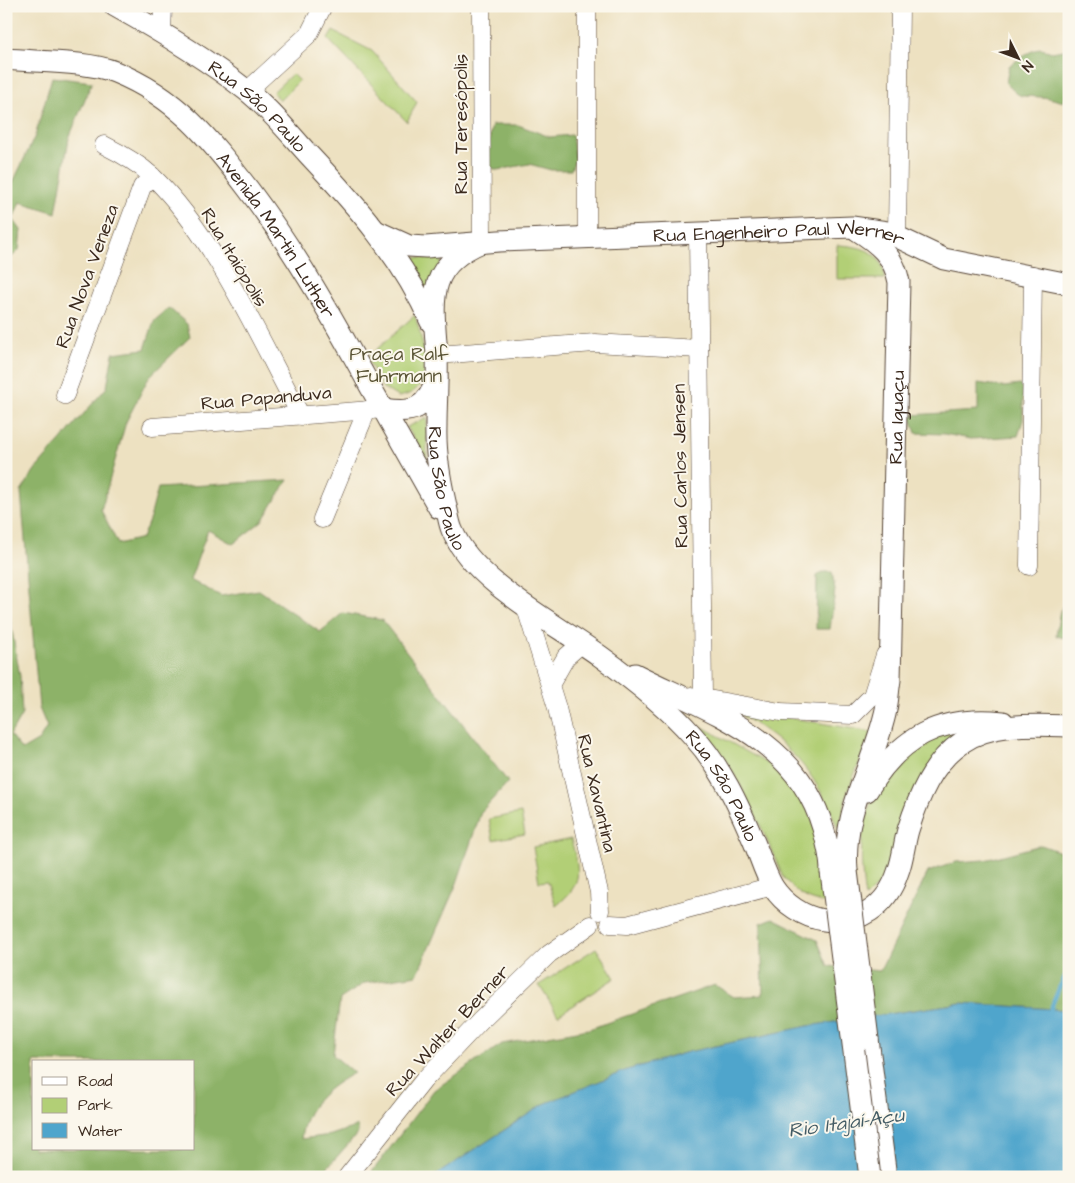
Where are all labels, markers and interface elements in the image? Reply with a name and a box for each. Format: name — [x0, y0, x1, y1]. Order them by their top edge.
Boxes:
north arrow — [992, 32, 1042, 82]
street label: Rua São Paulo — [202, 54, 313, 159]
street label: Rua Teresópolis — [448, 54, 475, 194]
text: N — [1016, 56, 1037, 76]
street label: Avenida Martin Luther — [209, 147, 342, 324]
street label: Rua Nova Veneza — [49, 201, 126, 352]
street label: Rua Itaiópolis — [194, 203, 274, 312]
street label: Rua Engenheiro Paul Werner — [653, 215, 909, 254]
park label: Praça Ralf Fuhrmann — [349, 341, 449, 390]
street label: Rua Iguaçu — [883, 370, 912, 465]
street label: Rua Papanduva — [200, 379, 333, 418]
street label: Rua Carlos Jensen — [666, 384, 695, 548]
street label: Rua São Paulo — [421, 426, 472, 556]
street label: Rua São Paulo — [678, 724, 764, 846]
street label: Rua Xavantina — [570, 732, 623, 855]
street label: Rua Walter Berner — [380, 959, 517, 1103]
legend — [32, 1060, 195, 1150]
text: Road — [78, 1071, 113, 1092]
text: Park — [78, 1095, 113, 1116]
water label: Rio Itajaí-Açu — [787, 1101, 908, 1145]
text: Water — [78, 1121, 122, 1142]

